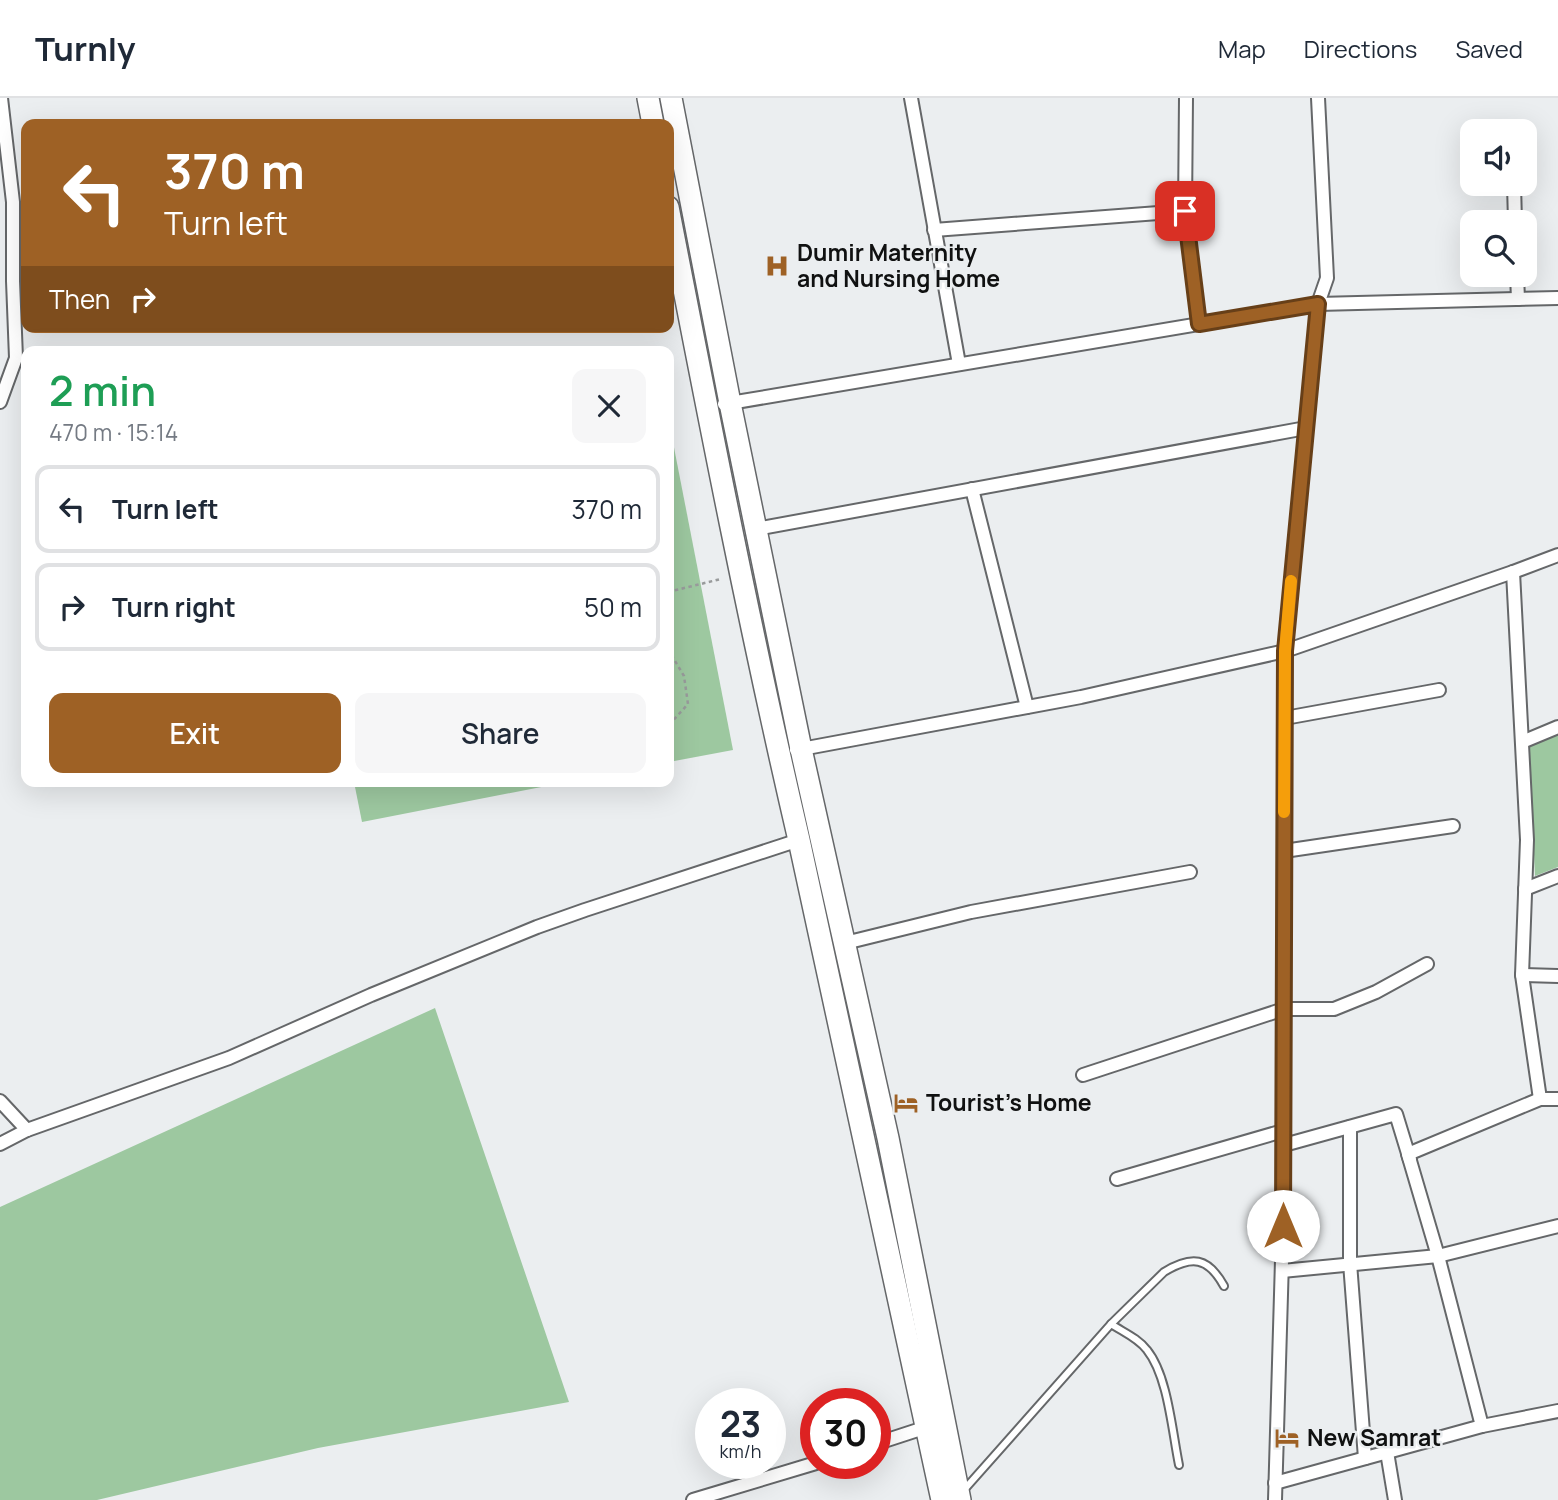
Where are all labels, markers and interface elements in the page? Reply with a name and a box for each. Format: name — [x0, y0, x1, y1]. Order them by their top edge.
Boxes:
text: Turnly — [35, 26, 136, 71]
text: Map — [1218, 32, 1266, 65]
text: Directions — [1304, 32, 1417, 65]
text: Saved — [1455, 32, 1523, 65]
map controls — [1460, 119, 1537, 287]
button: sound — [1460, 119, 1537, 196]
text: 370 m — [164, 137, 305, 204]
icon: left — [49, 147, 140, 238]
pin — [1155, 181, 1215, 241]
icon: arrive — [1166, 192, 1204, 230]
text: Turn left — [164, 201, 288, 245]
button: search — [1460, 210, 1537, 287]
place label: Dumir Maternity and Nursing Home — [797, 236, 1000, 294]
hospital icon: Dumir Maternity and Nursing Home — [763, 252, 791, 280]
icon: right — [124, 280, 162, 318]
text: Then — [49, 281, 110, 317]
text: 2 min — [49, 361, 156, 419]
button: close — [572, 369, 646, 443]
text: 470 m · 15:14 — [49, 416, 178, 448]
icon: left — [53, 490, 91, 528]
text: Turn left — [112, 491, 219, 527]
text: 370 m — [571, 491, 642, 527]
icon: right — [53, 588, 91, 626]
text: Turn right — [112, 589, 236, 625]
text: 50 m — [584, 589, 642, 625]
button: Exit — [49, 693, 341, 773]
button: Share — [355, 693, 646, 773]
place label: Tourist's Home — [926, 1086, 1092, 1118]
hotel icon: Tourist's Home — [892, 1089, 920, 1117]
position arrow — [1246, 1189, 1320, 1263]
speed limit sign: 30 — [800, 1388, 891, 1479]
text: 23 — [720, 1400, 761, 1448]
place label: New Samrat — [1307, 1421, 1441, 1453]
hotel icon: New Samrat — [1273, 1424, 1301, 1452]
text: km/h — [720, 1439, 761, 1463]

